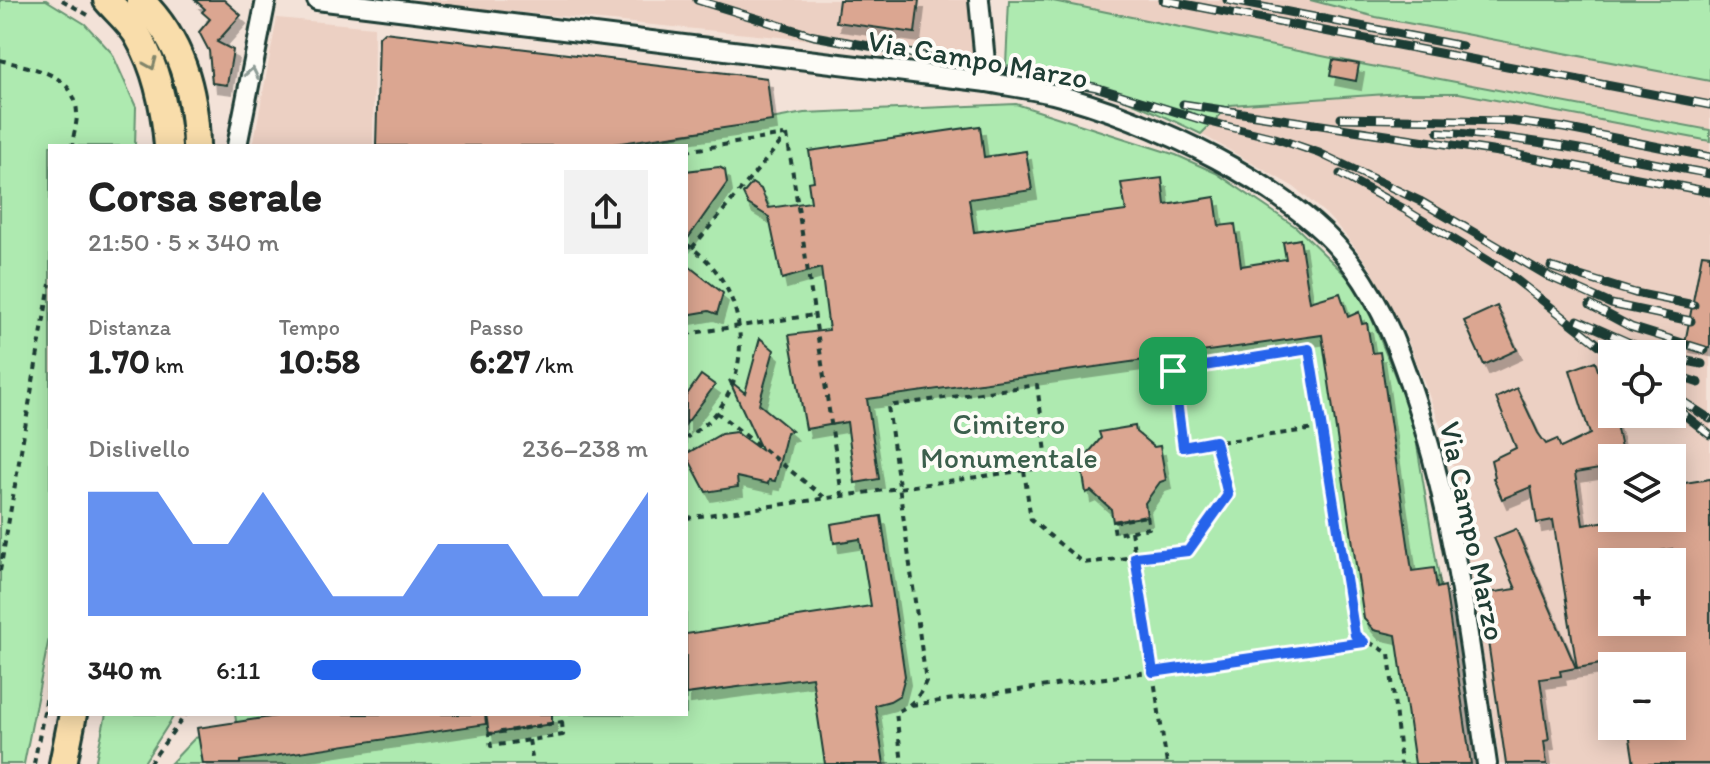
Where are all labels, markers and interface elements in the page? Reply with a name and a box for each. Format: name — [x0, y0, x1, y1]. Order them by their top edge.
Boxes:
street label: Via Campo Marzo — [865, 21, 1091, 97]
one-way arrow — [141, 55, 157, 70]
one-way arrow — [243, 67, 260, 80]
text: Corsa serale — [88, 169, 322, 222]
button: share — [564, 170, 648, 254]
text: 21:50 · 5 × 340 m — [88, 226, 279, 258]
text: Distanza — [88, 314, 171, 341]
text: Tempo — [279, 314, 340, 341]
text: Passo — [469, 314, 523, 341]
pin — [1139, 337, 1207, 405]
map controls — [1598, 340, 1686, 740]
button: locate — [1598, 340, 1686, 428]
text: 1.70 — [88, 341, 150, 382]
text: 10:58 — [279, 341, 360, 382]
text: 6:27 — [469, 341, 530, 382]
icon: arrive — [1151, 349, 1195, 393]
text: km — [150, 352, 184, 379]
text: /km — [530, 352, 574, 379]
park label: Cimitero Monumentale — [920, 405, 1098, 476]
street label: Via Campo Marzo — [1432, 418, 1514, 644]
text: Dislivello — [88, 432, 190, 464]
text: 236–238 m — [522, 432, 648, 464]
button: layers — [1598, 444, 1686, 532]
button: + — [1598, 548, 1686, 636]
button: − — [1598, 652, 1686, 740]
text: 340 m — [88, 654, 162, 686]
text: 6:11 — [216, 654, 260, 686]

